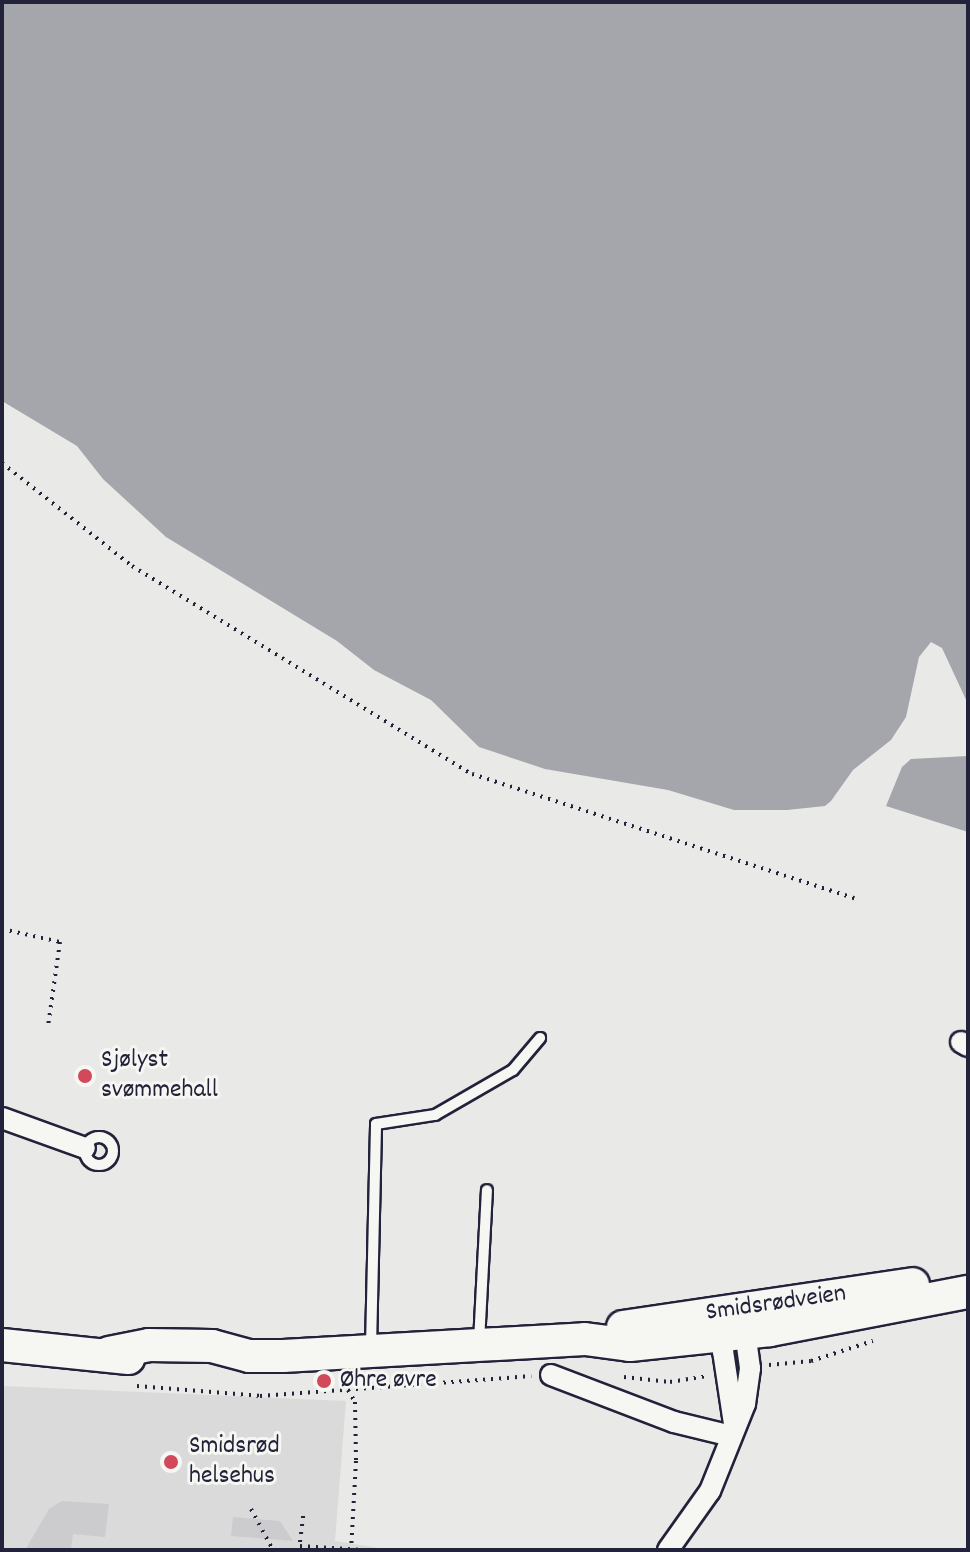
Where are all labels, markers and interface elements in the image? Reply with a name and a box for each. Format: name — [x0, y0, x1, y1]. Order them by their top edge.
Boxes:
place label: Sjølyst svømmehall — [101, 1045, 218, 1106]
marker: Sjølyst svømmehall — [76, 1067, 94, 1085]
street label: Smidsrødveien — [704, 1279, 848, 1329]
place label: Øhre øvre — [340, 1365, 437, 1397]
marker: Øhre øvre — [315, 1372, 333, 1390]
place label: Smidsrød helsehus — [189, 1431, 280, 1492]
marker: Smidsrød helsehus — [160, 1451, 182, 1473]

